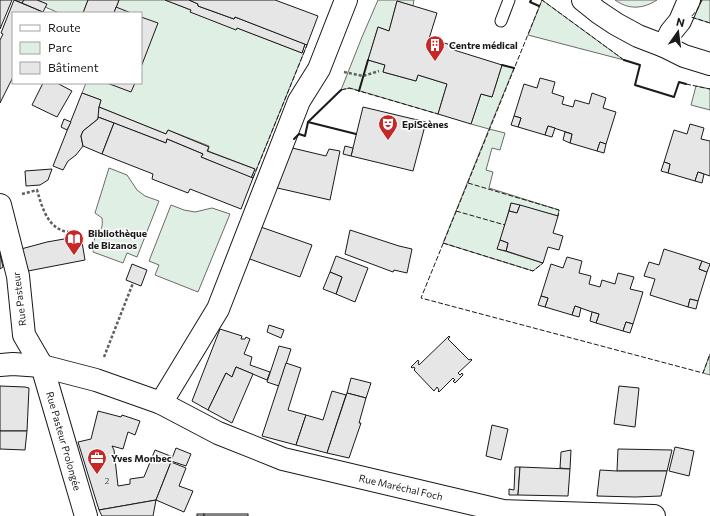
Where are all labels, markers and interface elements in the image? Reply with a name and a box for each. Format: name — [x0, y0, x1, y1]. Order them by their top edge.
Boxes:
legend — [12, 12, 142, 84]
north arrow — [658, 12, 698, 52]
text: N — [675, 15, 686, 29]
text: Route — [48, 20, 81, 34]
building icon: Centre médical — [424, 34, 446, 62]
place label: Centre médical — [449, 39, 518, 51]
text: Parc — [48, 40, 72, 54]
text: Bâtiment — [48, 60, 99, 74]
theatre icon: EpiScènes — [377, 113, 399, 141]
place label: EpiScènes — [402, 118, 449, 130]
place label: Bibliothèque de Bizanos — [88, 227, 147, 251]
library icon: Bibliothèque de Bizanos — [63, 228, 85, 256]
street label: Rue Pasteur — [10, 271, 28, 327]
street label: Rue Pasteur Prolongée — [44, 390, 84, 492]
office icon: Yves Monbec — [86, 447, 108, 475]
place label: Yves Monbec — [111, 452, 172, 464]
street label: Rue Maréchal Foch — [358, 472, 444, 502]
house number: 2 — [105, 476, 110, 486]

